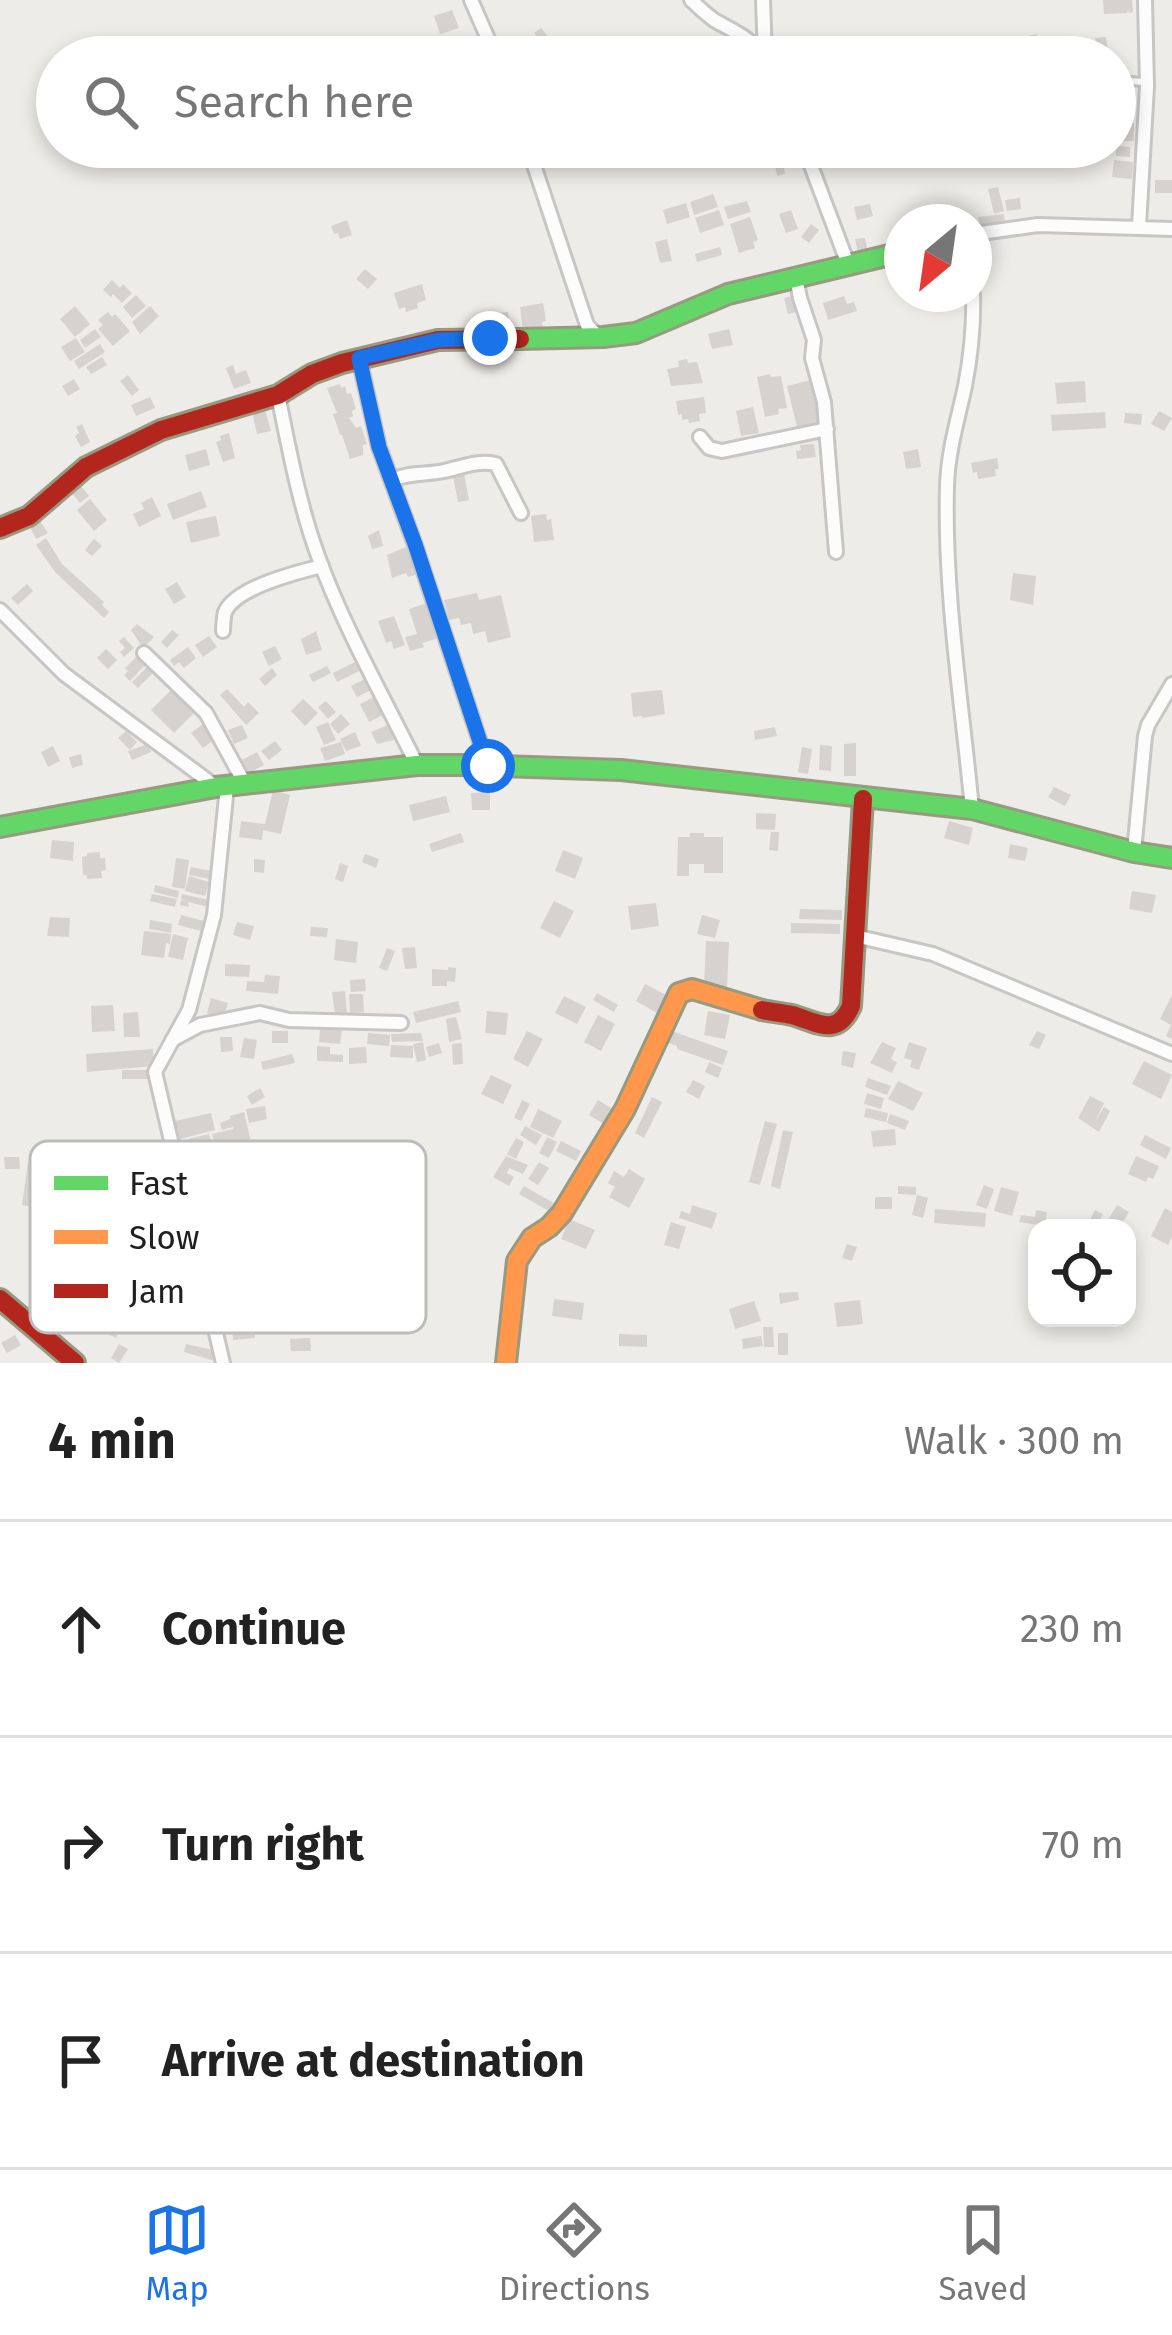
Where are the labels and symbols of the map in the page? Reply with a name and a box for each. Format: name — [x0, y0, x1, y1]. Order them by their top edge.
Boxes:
north arrow — [884, 204, 992, 312]
route end — [463, 311, 517, 365]
route start — [461, 739, 515, 793]
legend — [30, 1141, 426, 1333]
text: Fast — [129, 1164, 188, 1204]
text: Slow — [129, 1218, 199, 1258]
text: Jam — [129, 1272, 185, 1312]

